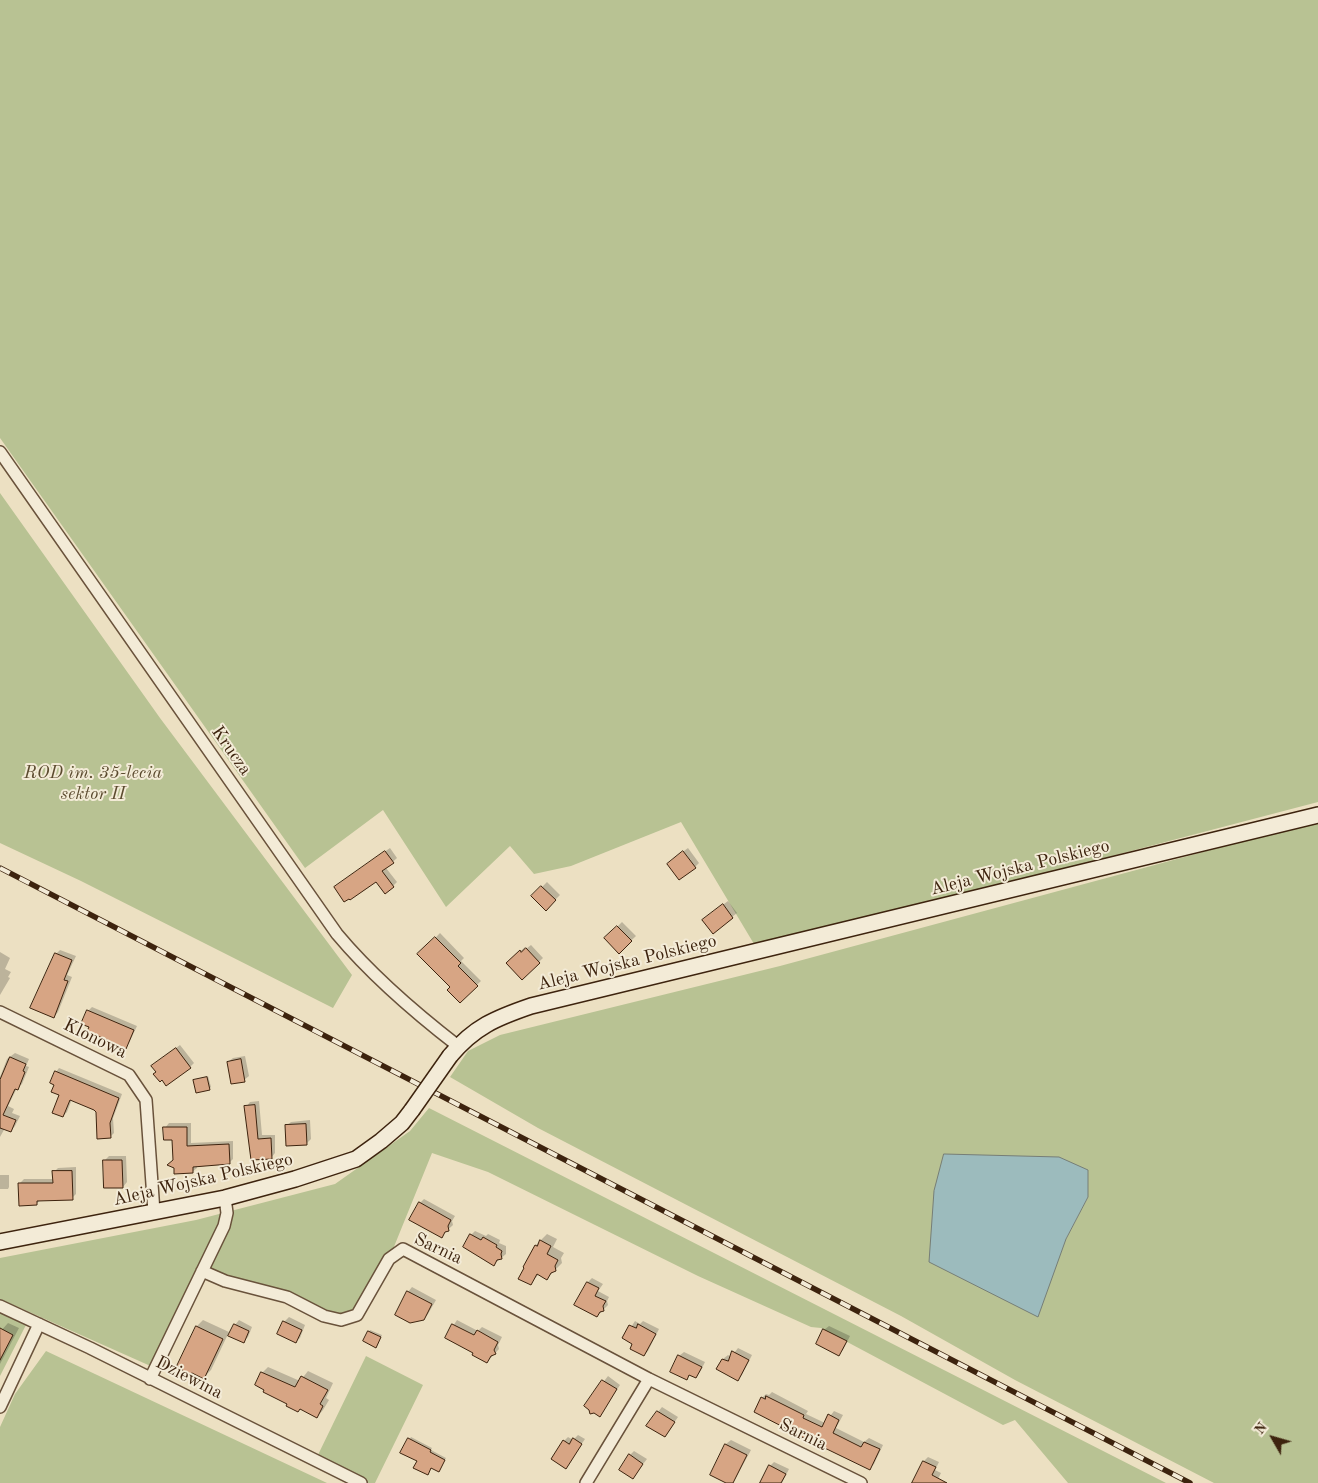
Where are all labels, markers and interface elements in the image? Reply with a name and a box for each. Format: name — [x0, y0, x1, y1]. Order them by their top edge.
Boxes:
street label: Krucza — [206, 722, 256, 780]
park label: ROD im. 35-lecia sektor II — [24, 762, 162, 804]
street label: Aleja Wojska Polskiego — [928, 835, 1112, 901]
street label: Aleja Wojska Polskiego — [535, 930, 719, 996]
street label: Klonowa — [60, 1014, 130, 1064]
street label: Aleja Wojska Polskiego — [111, 1149, 295, 1211]
street label: Sarnia — [410, 1228, 466, 1270]
street label: Dziewina — [152, 1352, 226, 1404]
north arrow — [1248, 1413, 1298, 1463]
street label: Sarnia — [775, 1414, 831, 1456]
text: N — [1252, 1420, 1270, 1437]

